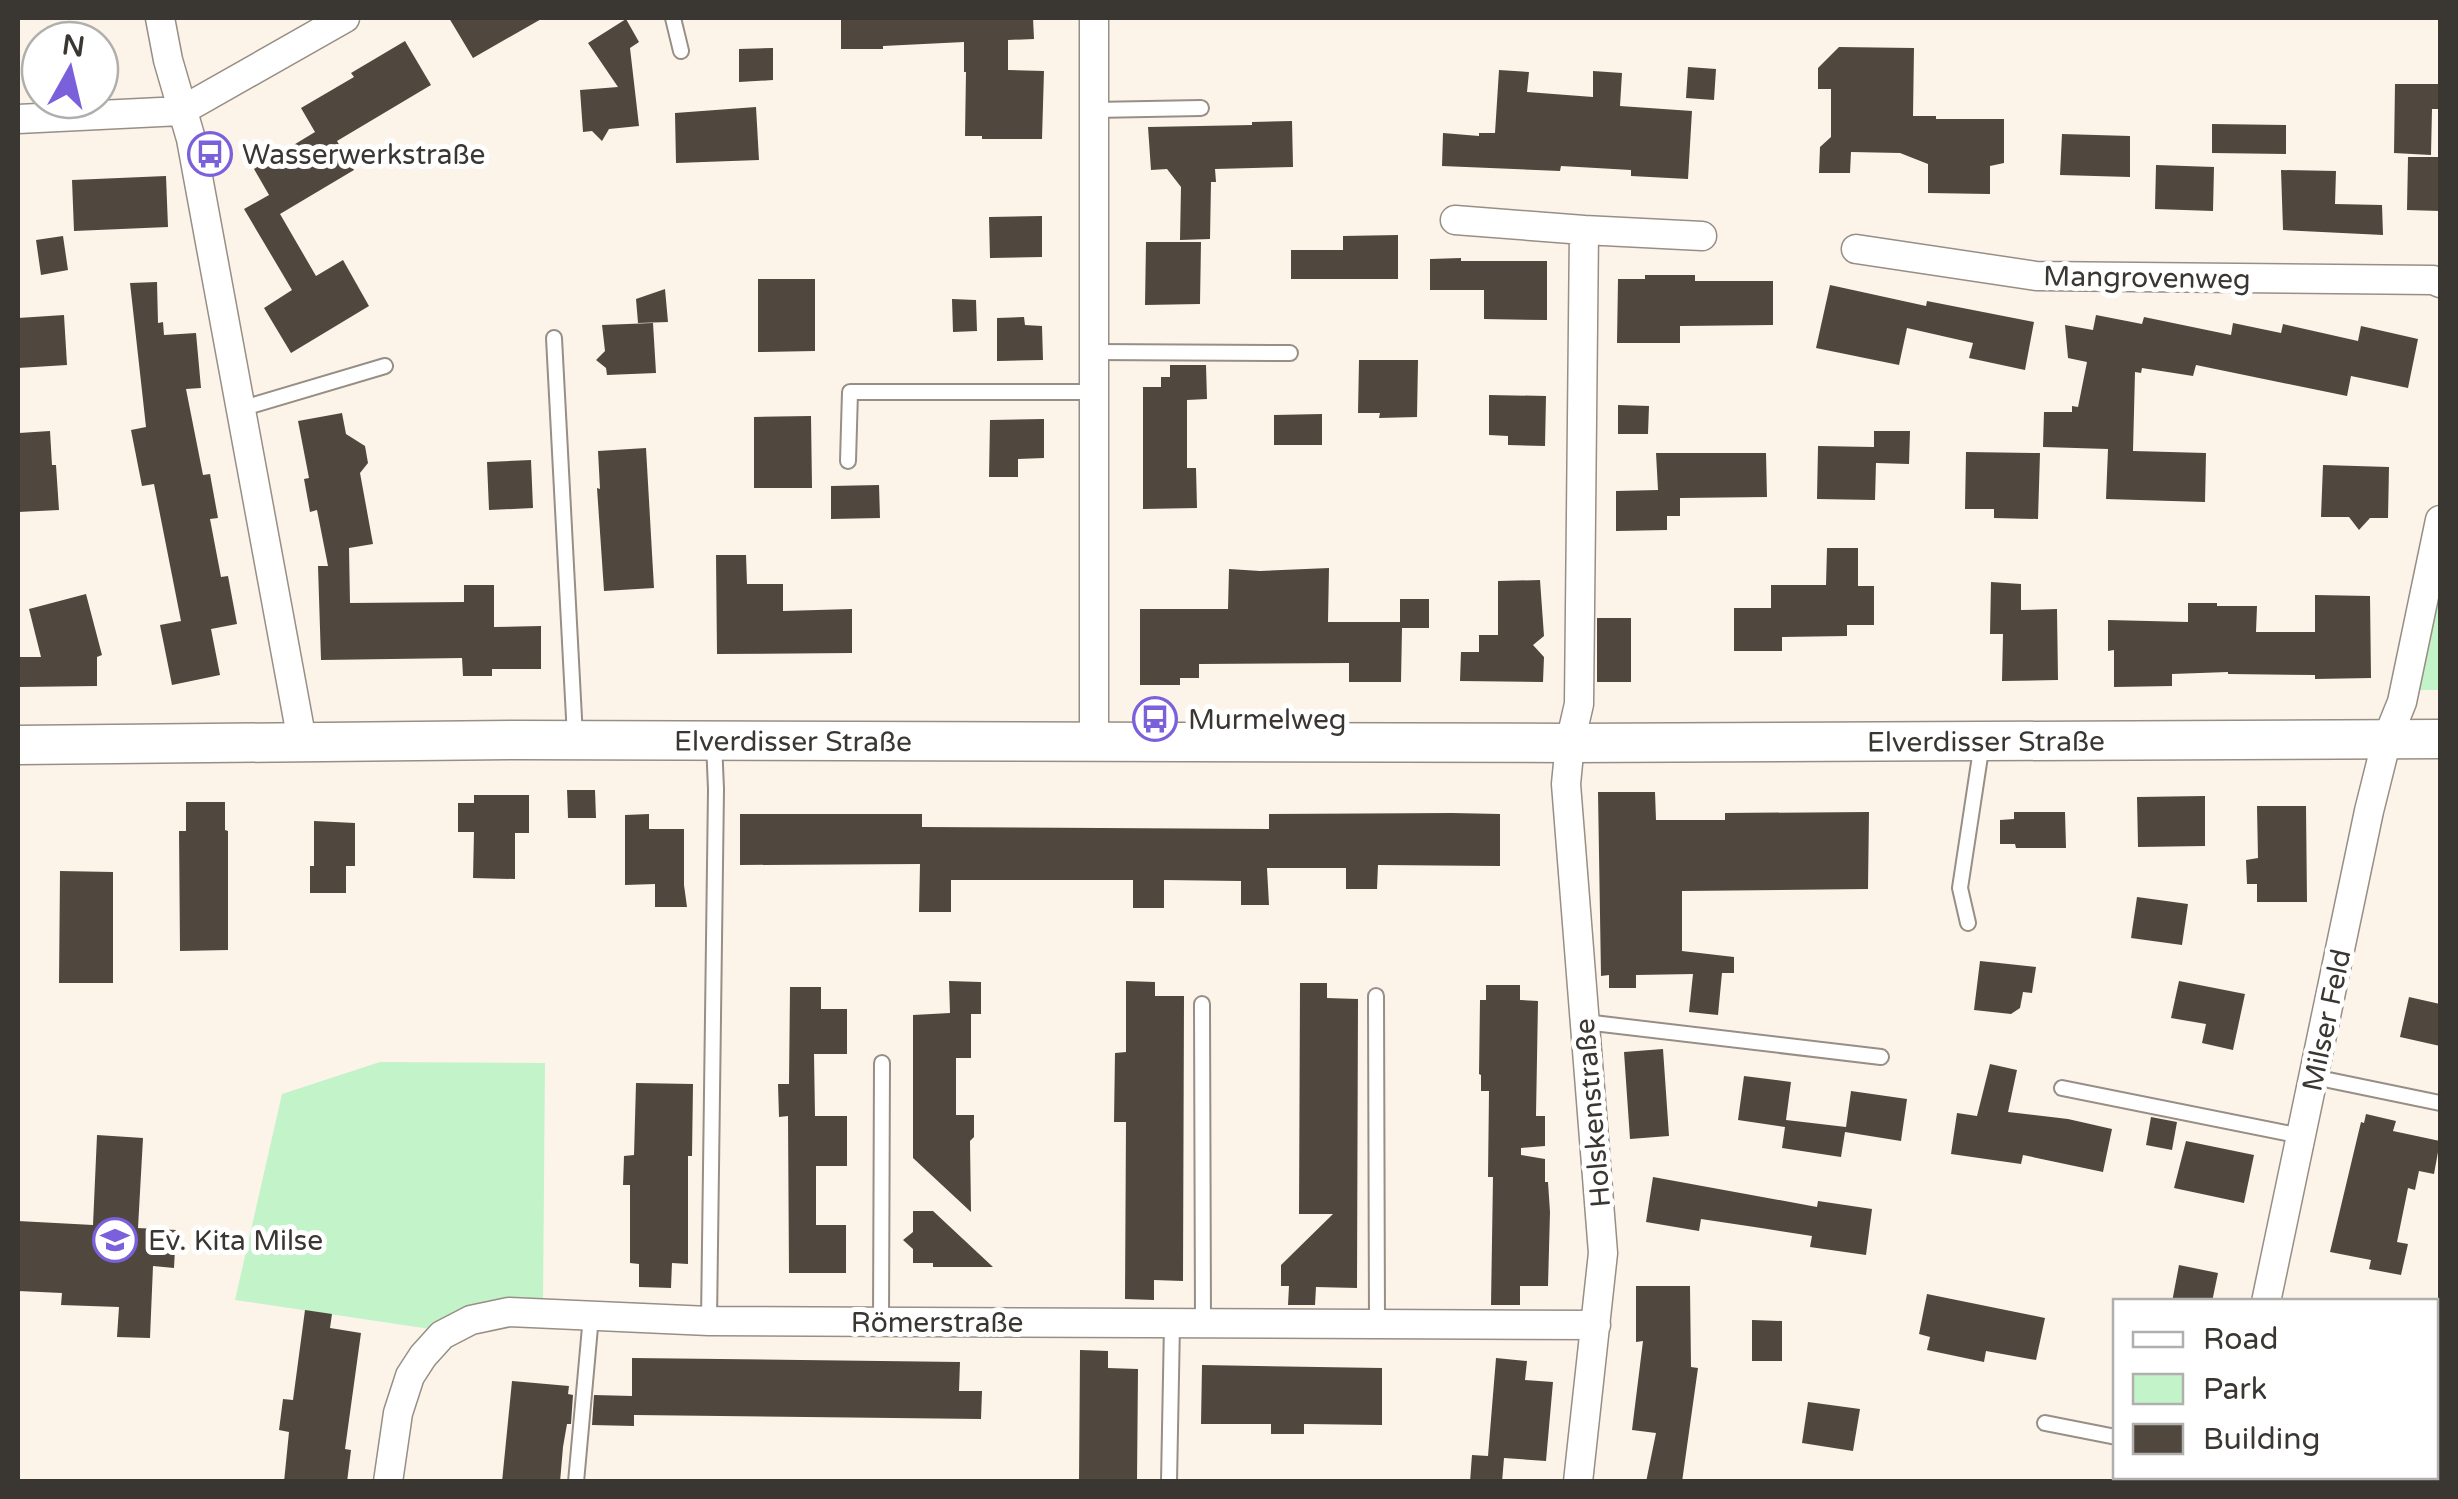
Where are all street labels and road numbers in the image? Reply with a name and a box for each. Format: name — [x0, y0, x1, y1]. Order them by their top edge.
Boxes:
street label: Mangrovenweg — [2043, 259, 2251, 297]
street label: Elverdisser Straße — [674, 724, 912, 759]
street label: Elverdisser Straße — [1867, 725, 2105, 760]
street label: Milser Feld — [2295, 946, 2359, 1094]
street label: Holskenstraße — [1568, 1017, 1618, 1209]
street label: Römerstraße — [851, 1306, 1023, 1340]

